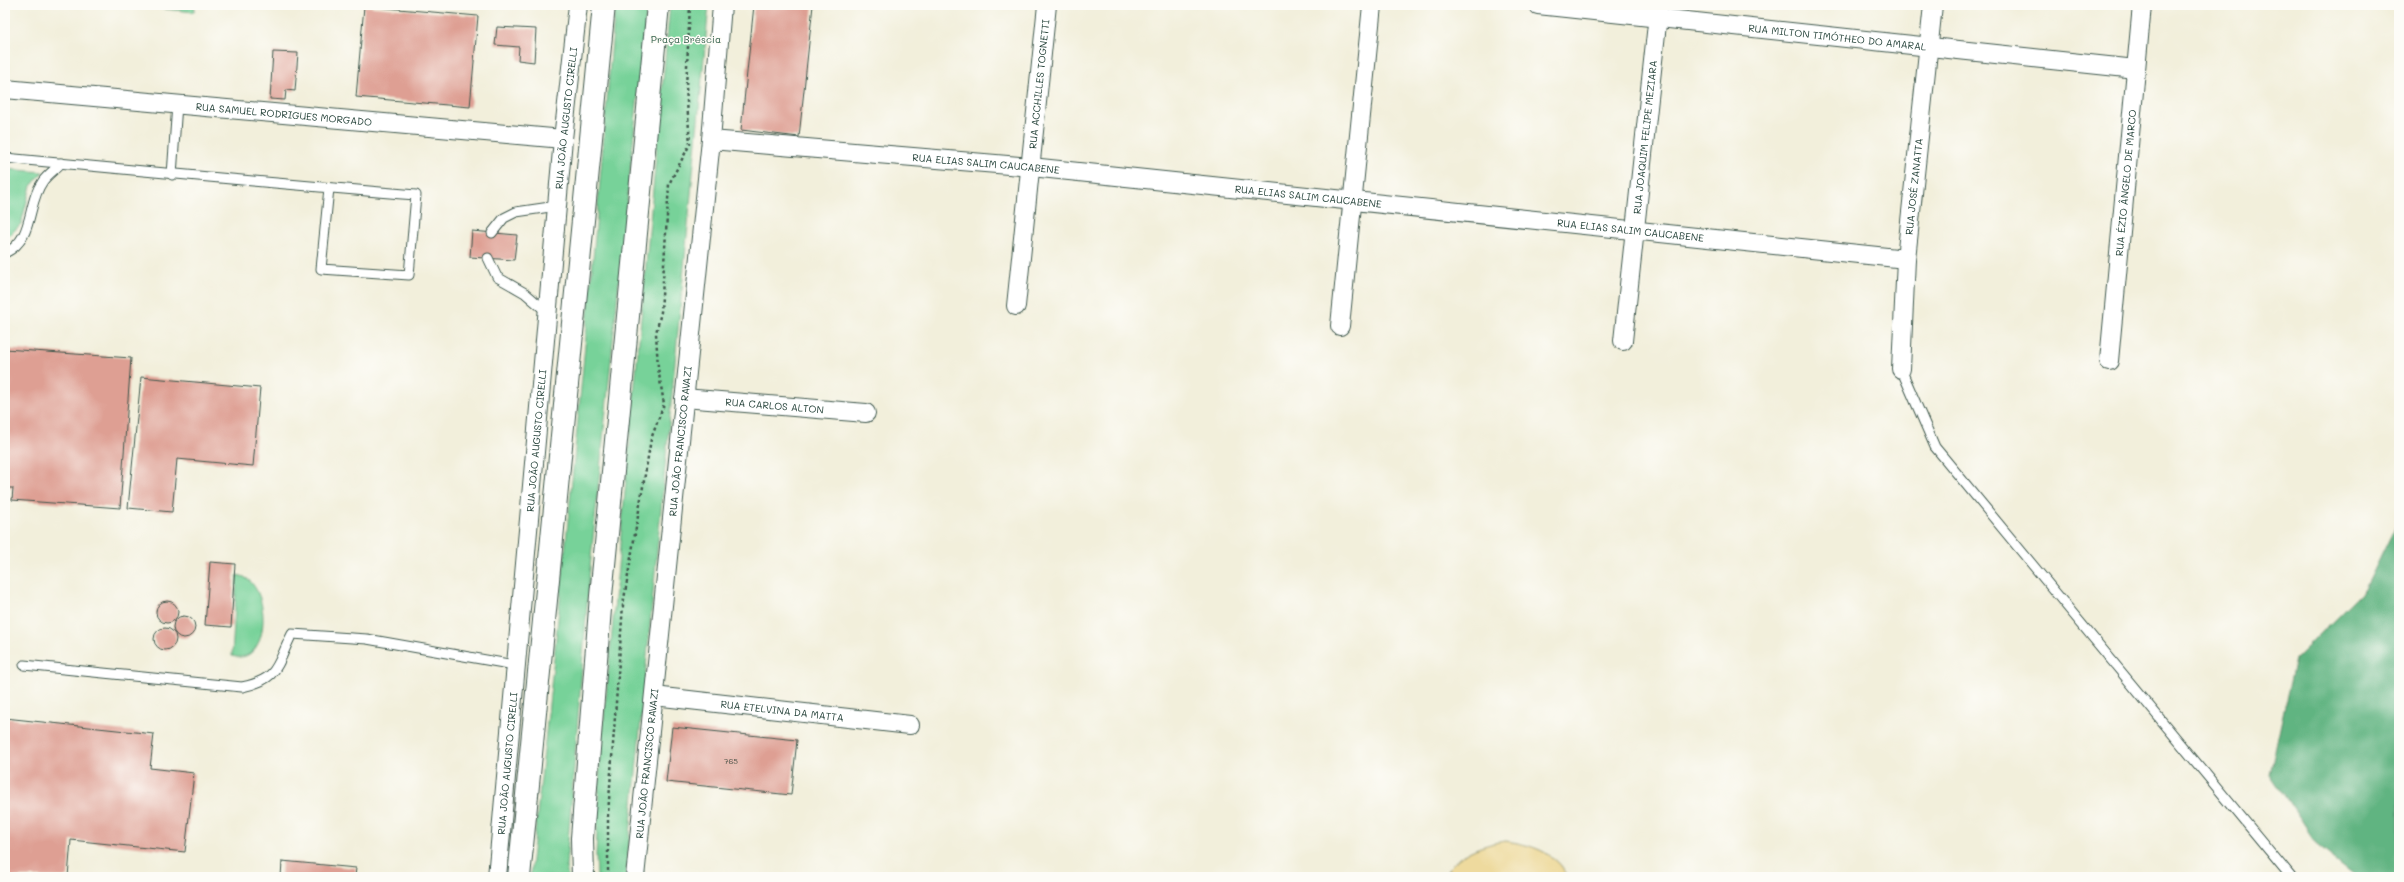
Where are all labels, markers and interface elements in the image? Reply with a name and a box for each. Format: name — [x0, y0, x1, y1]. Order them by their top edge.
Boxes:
street label: RUA ACCHILLES TOGNETTI — [1025, 18, 1053, 150]
street label: RUA MILTON TIMÓTHEO DO AMARAL — [1748, 21, 1928, 54]
park label: Praça Bréscia — [651, 32, 721, 46]
street label: RUA JOÃO AUGUSTO CIRELLI — [552, 46, 580, 190]
street label: RUA JOAQUIM FELIPE MEZIARA — [1630, 59, 1660, 215]
street label: RUA SAMUEL RODRIGUES MORGADO — [195, 99, 373, 129]
street label: RUA ÉZIO ÂNGELO DE MARCO — [2112, 109, 2139, 257]
street label: RUA JOSÉ ZANATTA — [1902, 137, 1926, 236]
street label: RUA ELIAS SALIM CAUCABENE — [912, 150, 1061, 177]
street label: RUA ELIAS SALIM CAUCABENE — [1234, 181, 1383, 211]
street label: RUA ELIAS SALIM CAUCABENE — [1556, 215, 1705, 245]
street label: RUA JOÃO FRANCISCO RAVAZI — [665, 365, 695, 517]
street label: RUA JOÃO AUGUSTO CIRELLI — [523, 368, 549, 512]
street label: RUA CARLOS ALTON — [725, 394, 825, 417]
street label: RUA JOÃO FRANCISCO RAVAZI — [632, 687, 661, 839]
street label: RUA JOÃO AUGUSTO CIRELLI — [494, 691, 521, 835]
street label: RUA ETELVINA DA MATTA — [720, 697, 845, 724]
house number: 765 — [724, 756, 738, 766]

